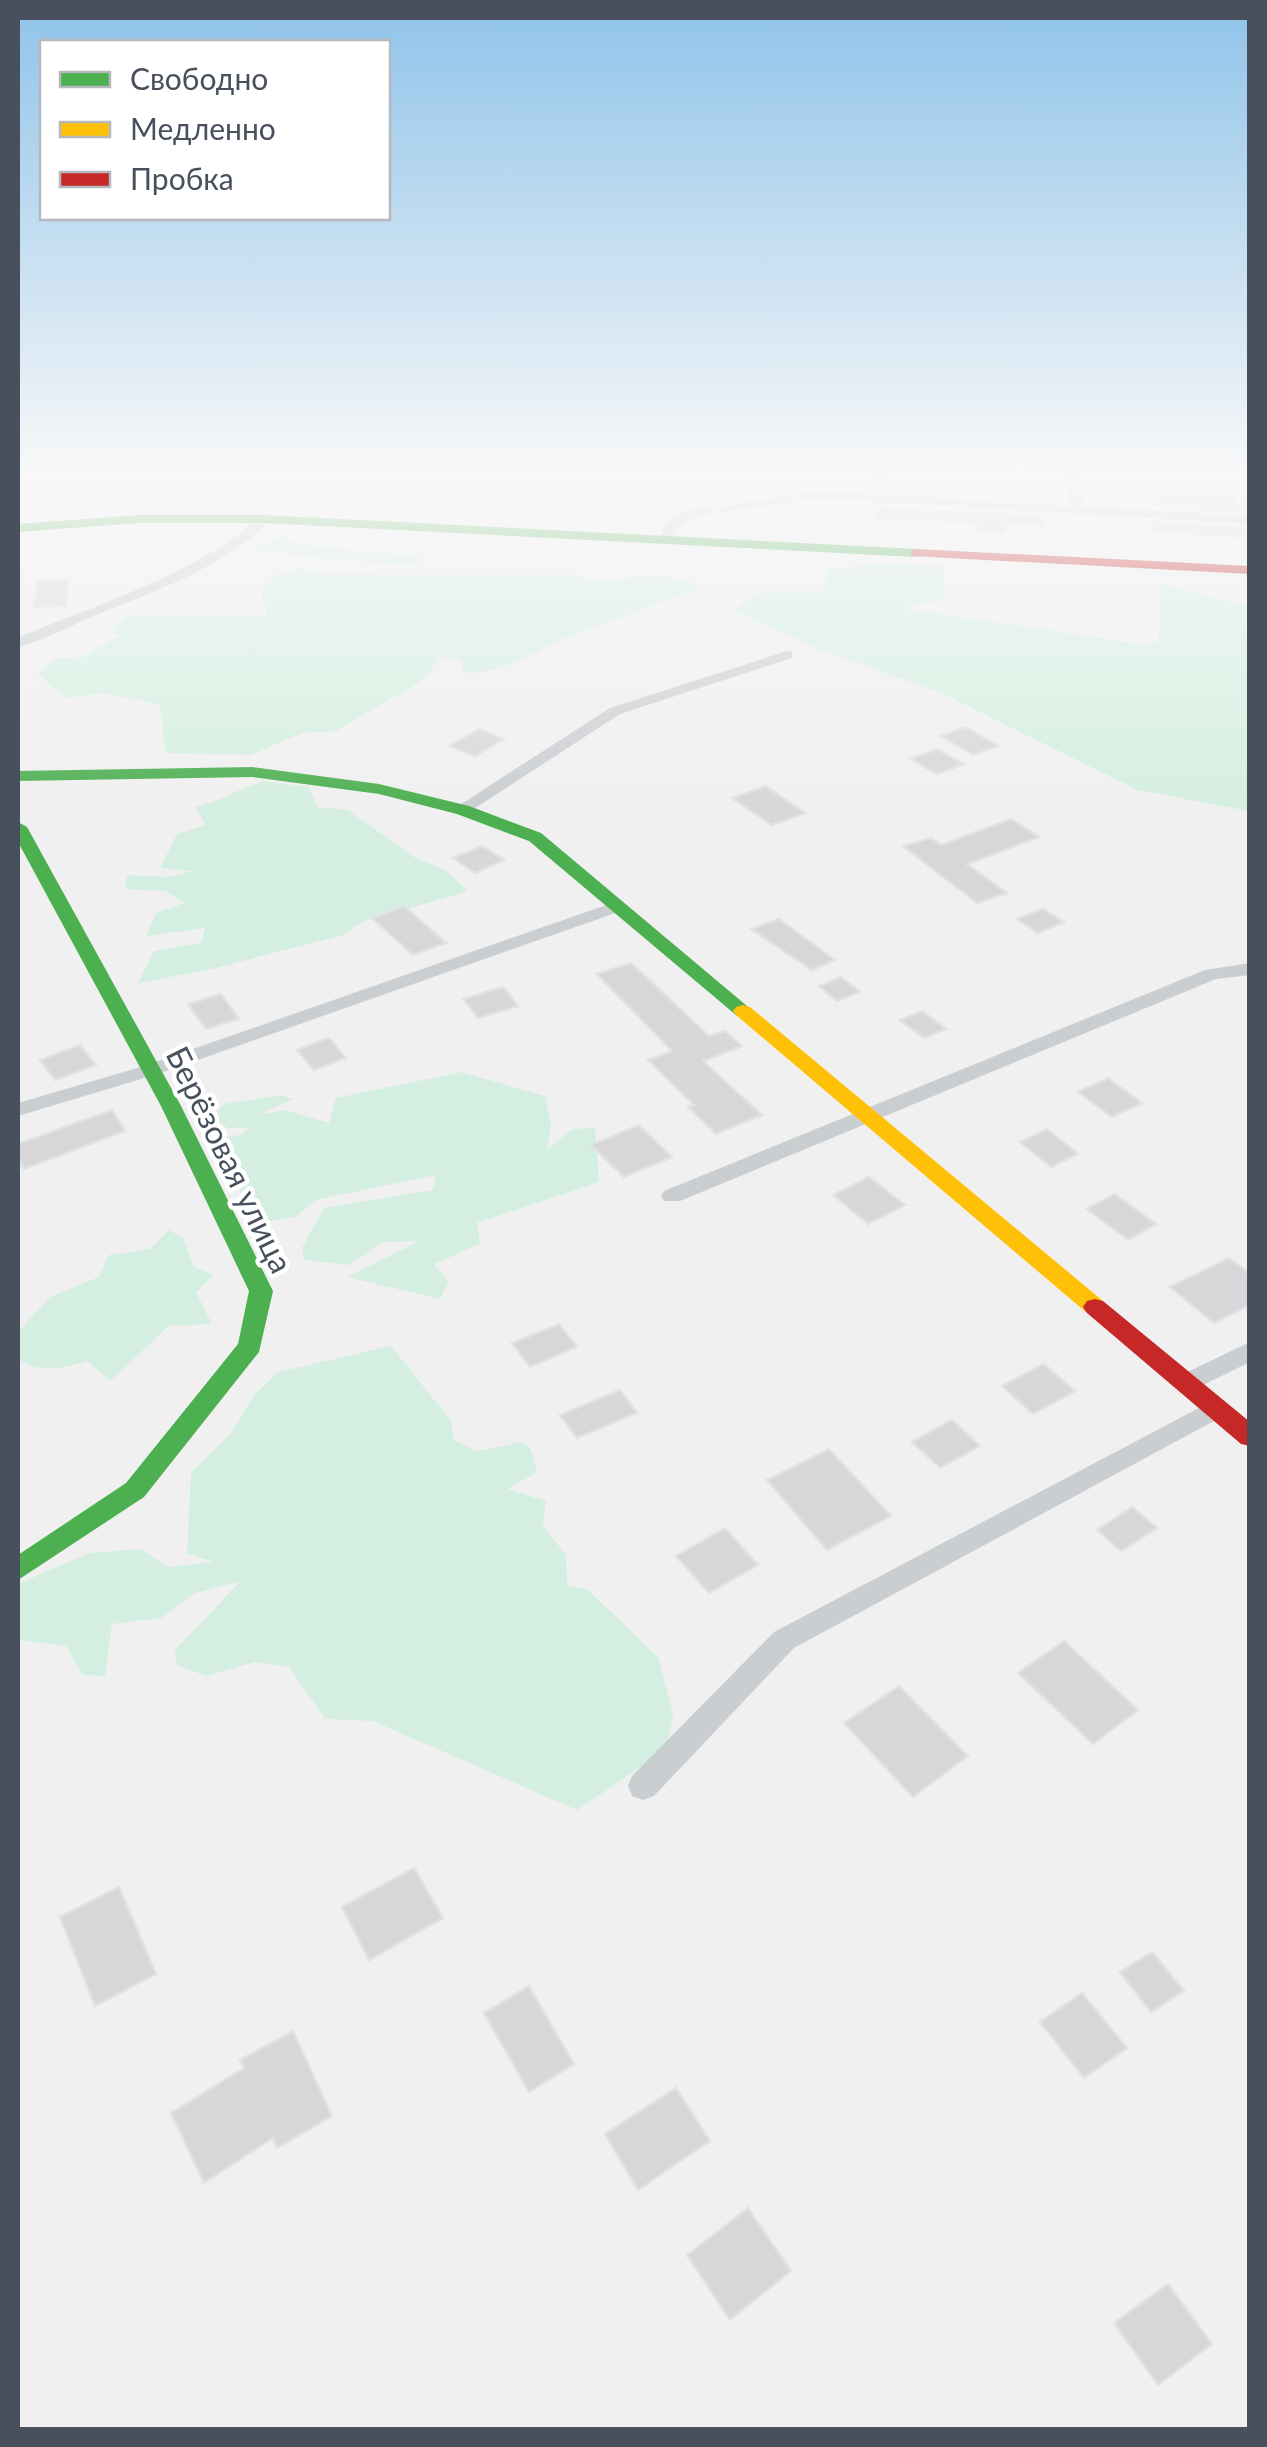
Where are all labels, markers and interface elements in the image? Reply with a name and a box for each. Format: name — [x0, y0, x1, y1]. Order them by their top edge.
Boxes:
legend — [40, 40, 390, 220]
text: Свободно — [130, 60, 268, 96]
text: Медленно — [130, 110, 276, 146]
text: Пробка — [130, 160, 234, 196]
street label: Берёзовая улица — [159, 1040, 302, 1279]

